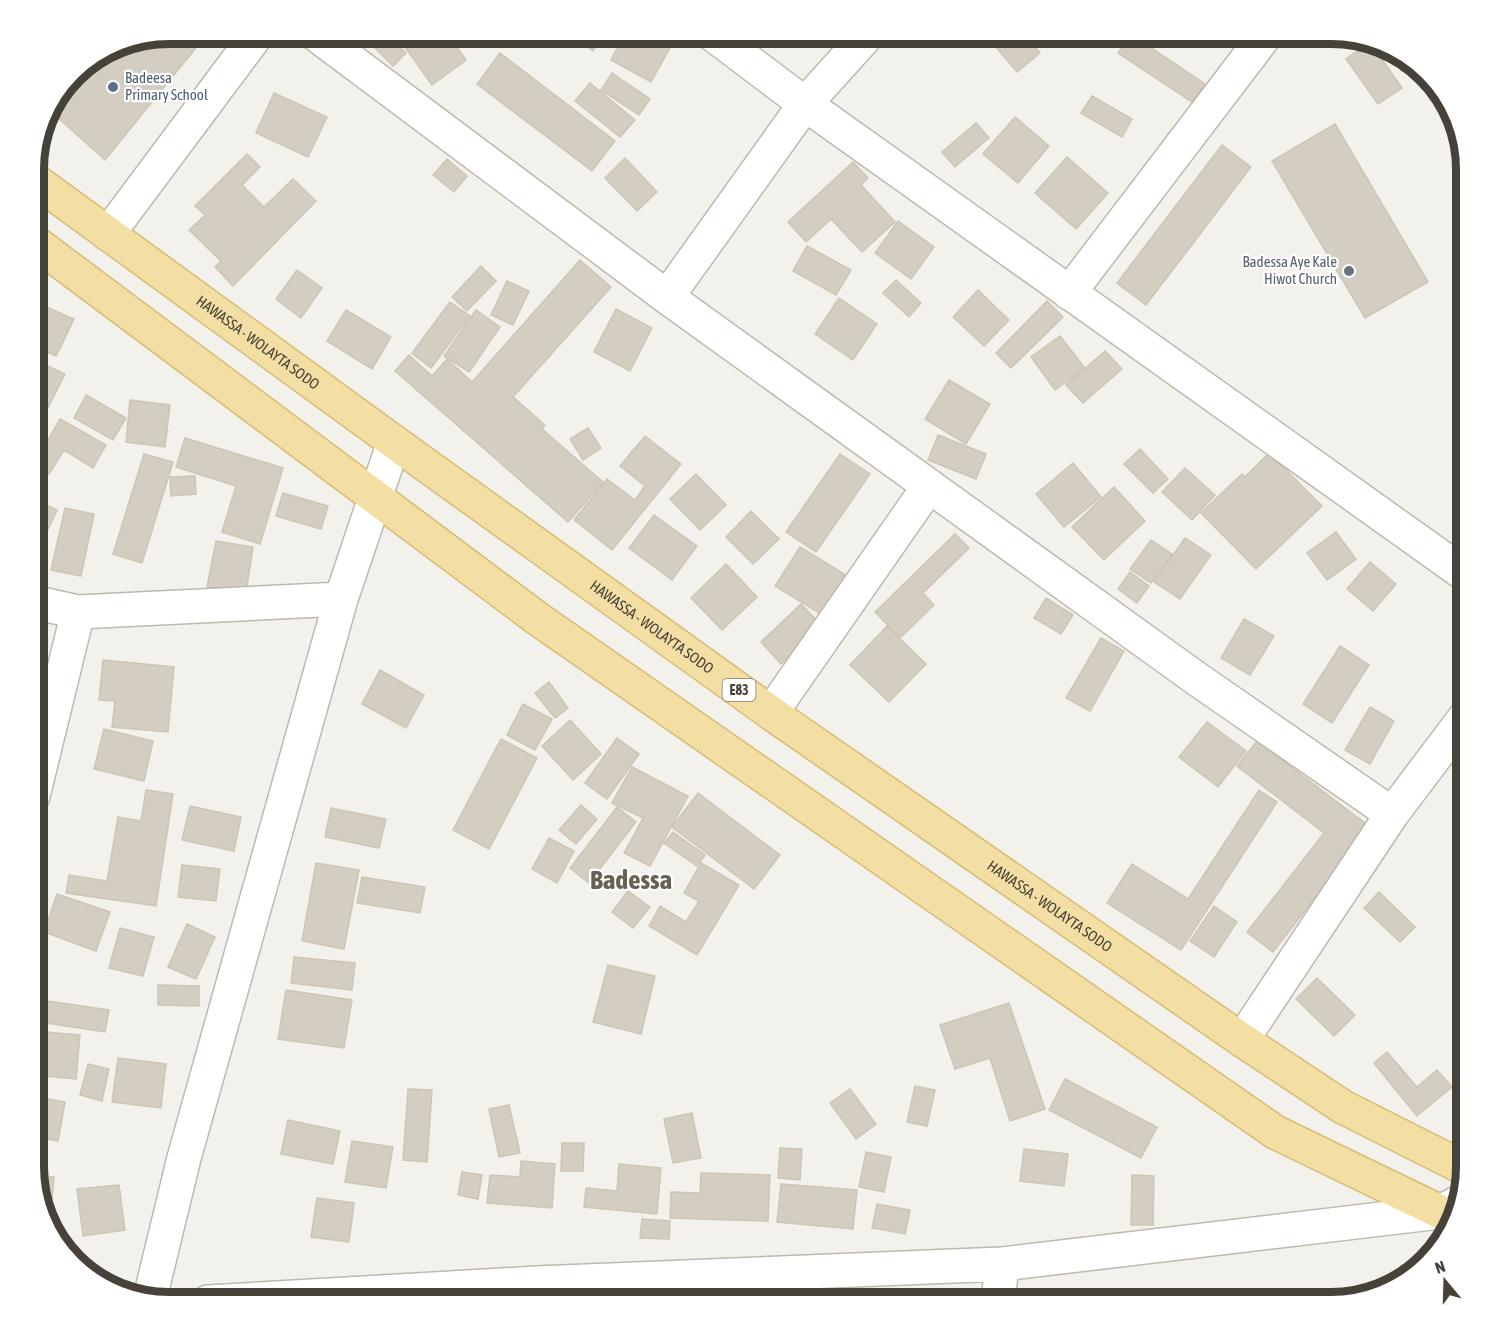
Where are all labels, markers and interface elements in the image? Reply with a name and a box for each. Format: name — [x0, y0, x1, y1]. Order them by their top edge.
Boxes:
place label: Badeesa Primary School — [125, 69, 208, 103]
marker: Badeesa Primary School — [106, 80, 120, 94]
place label: Badessa Aye Kale Hiwot Church — [1242, 253, 1337, 287]
marker: Badessa Aye Kale Hiwot Church — [1342, 264, 1356, 278]
street label: HAWASSA - WOLAYTA SODO — [193, 292, 323, 393]
street label: HAWASSA - WOLAYTA SODO — [587, 577, 717, 677]
road number: E83 — [722, 679, 756, 701]
street label: HAWASSA - WOLAYTA SODO — [984, 857, 1116, 955]
district label: Badessa — [590, 864, 672, 895]
north arrow — [1415, 1251, 1475, 1311]
text: N — [1433, 1257, 1448, 1277]

